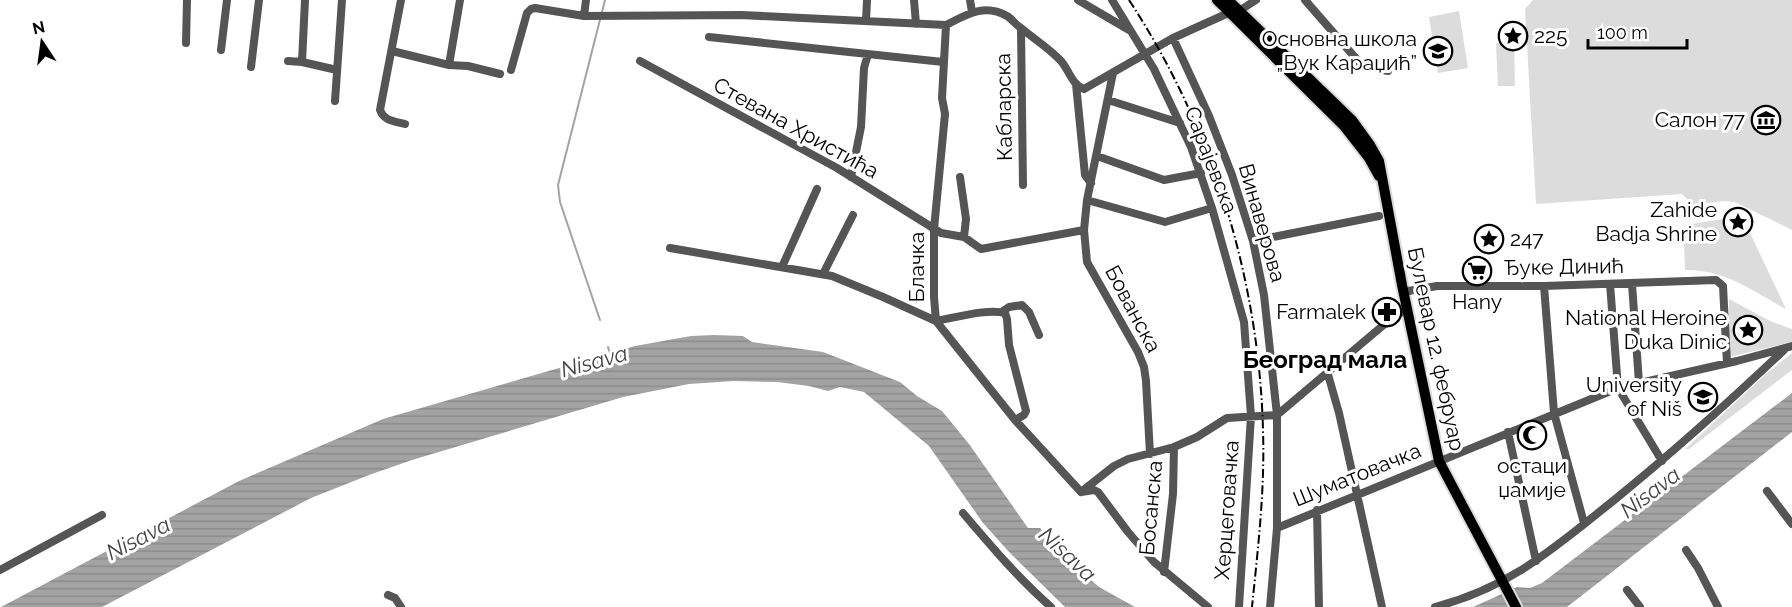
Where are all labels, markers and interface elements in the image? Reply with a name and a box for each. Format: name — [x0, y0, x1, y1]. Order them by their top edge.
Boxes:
north arrow — [12, 12, 72, 72]
scale bar — [1588, 12, 1687, 50]
text: N — [31, 17, 47, 39]
place icon: 225 — [1497, 20, 1529, 52]
text: 100 m — [1597, 22, 1648, 43]
place label: 225 — [1534, 23, 1567, 48]
place label: Основна школа „Вук Караџић” — [1262, 26, 1417, 75]
school or university icon: Основна школа „Вук Караџић” — [1422, 35, 1454, 67]
street label: Кабларска — [990, 53, 1017, 161]
street label: Стевана Христића — [709, 72, 883, 183]
street label: Сарајевска — [1180, 103, 1243, 217]
museum icon: Салон 77 — [1750, 104, 1782, 136]
place label: Салон 77 — [1655, 107, 1746, 132]
street label: Винаверова — [1234, 161, 1291, 285]
place label: Zahide Badja Shrine — [1595, 197, 1717, 246]
place icon: Zahide Badja Shrine — [1722, 206, 1754, 238]
place icon: 247 — [1473, 223, 1505, 255]
place label: 247 — [1510, 226, 1544, 251]
street label: Блачка — [904, 232, 929, 302]
street label: Булевар 12. фебруар — [1403, 245, 1470, 453]
street label: Ђуке Динић — [1504, 253, 1624, 280]
supermarket icon: Hany — [1461, 255, 1493, 287]
street label: Бованска — [1100, 261, 1167, 357]
place label: Hany — [1452, 289, 1502, 314]
pharmacy icon: Farmalek — [1371, 296, 1403, 328]
place label: Farmalek — [1276, 299, 1366, 324]
place label: National Heroine Duka Dinic — [1565, 305, 1727, 354]
place icon: National Heroine Duka Dinic — [1732, 314, 1764, 346]
water label: Nisava — [558, 340, 630, 382]
district label: Београд мала — [1243, 345, 1407, 374]
place label: University of Niš — [1586, 372, 1682, 421]
school or university icon: University of Niš — [1687, 381, 1719, 413]
mosque icon: остаци џамије — [1516, 419, 1548, 451]
street label: Шуматовачка — [1289, 438, 1424, 512]
street label: Херцеговачка — [1209, 439, 1244, 581]
place label: остаци џамије — [1497, 453, 1567, 502]
street label: Босанска — [1134, 459, 1167, 556]
water label: Nisava — [1615, 461, 1685, 523]
water label: Nisava — [102, 511, 174, 565]
water label: Nisava — [1034, 521, 1102, 587]

